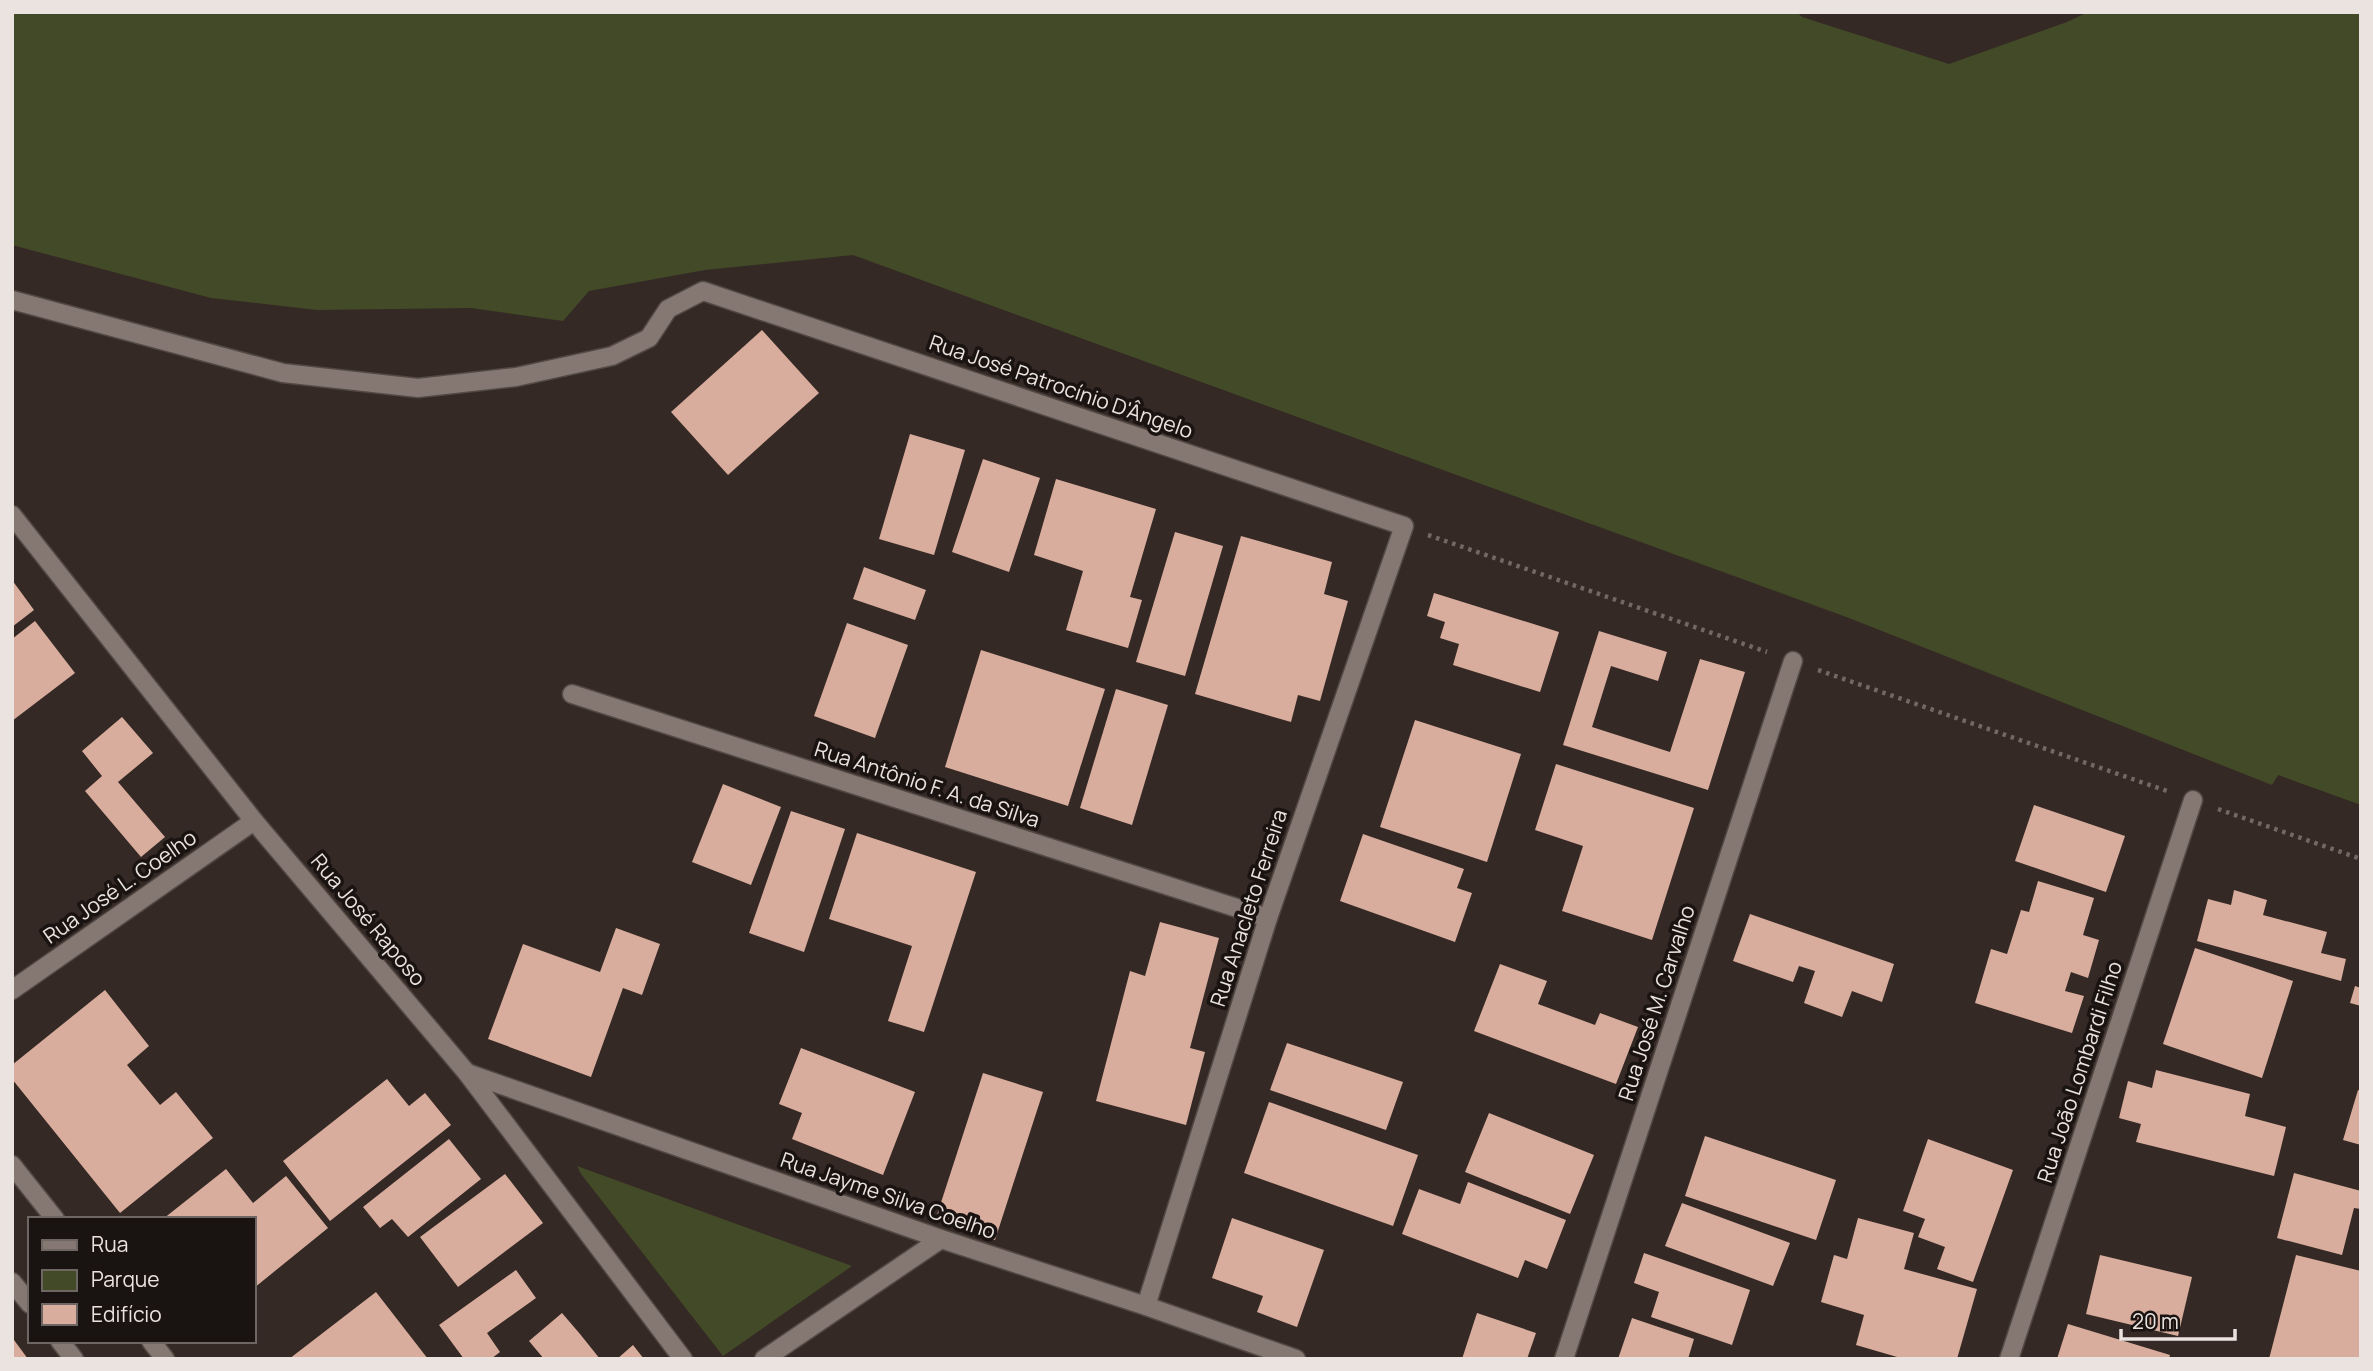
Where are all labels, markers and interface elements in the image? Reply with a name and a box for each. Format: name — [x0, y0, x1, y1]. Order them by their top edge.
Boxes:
street label: Rua José Patrocínio D'Ângelo — [926, 328, 1197, 444]
street label: Rua Antônio F. A. da Silva — [811, 734, 1043, 834]
street label: Rua Anacleto Ferreira — [1203, 806, 1293, 1010]
street label: Rua José L. Coelho — [37, 823, 202, 950]
street label: Rua José Raposo — [305, 847, 432, 991]
street label: Rua José M. Carvalho — [1611, 901, 1701, 1104]
street label: Rua João Lombardi Filho — [2030, 957, 2128, 1186]
street label: Rua Jayme Silva Coelho — [777, 1145, 1000, 1245]
legend — [28, 1217, 256, 1343]
text: Rua — [91, 1230, 128, 1258]
text: Parque — [91, 1265, 160, 1293]
scale bar — [2121, 1298, 2235, 1342]
text: Edifício — [91, 1300, 162, 1328]
text: 20 m — [2132, 1307, 2179, 1335]

